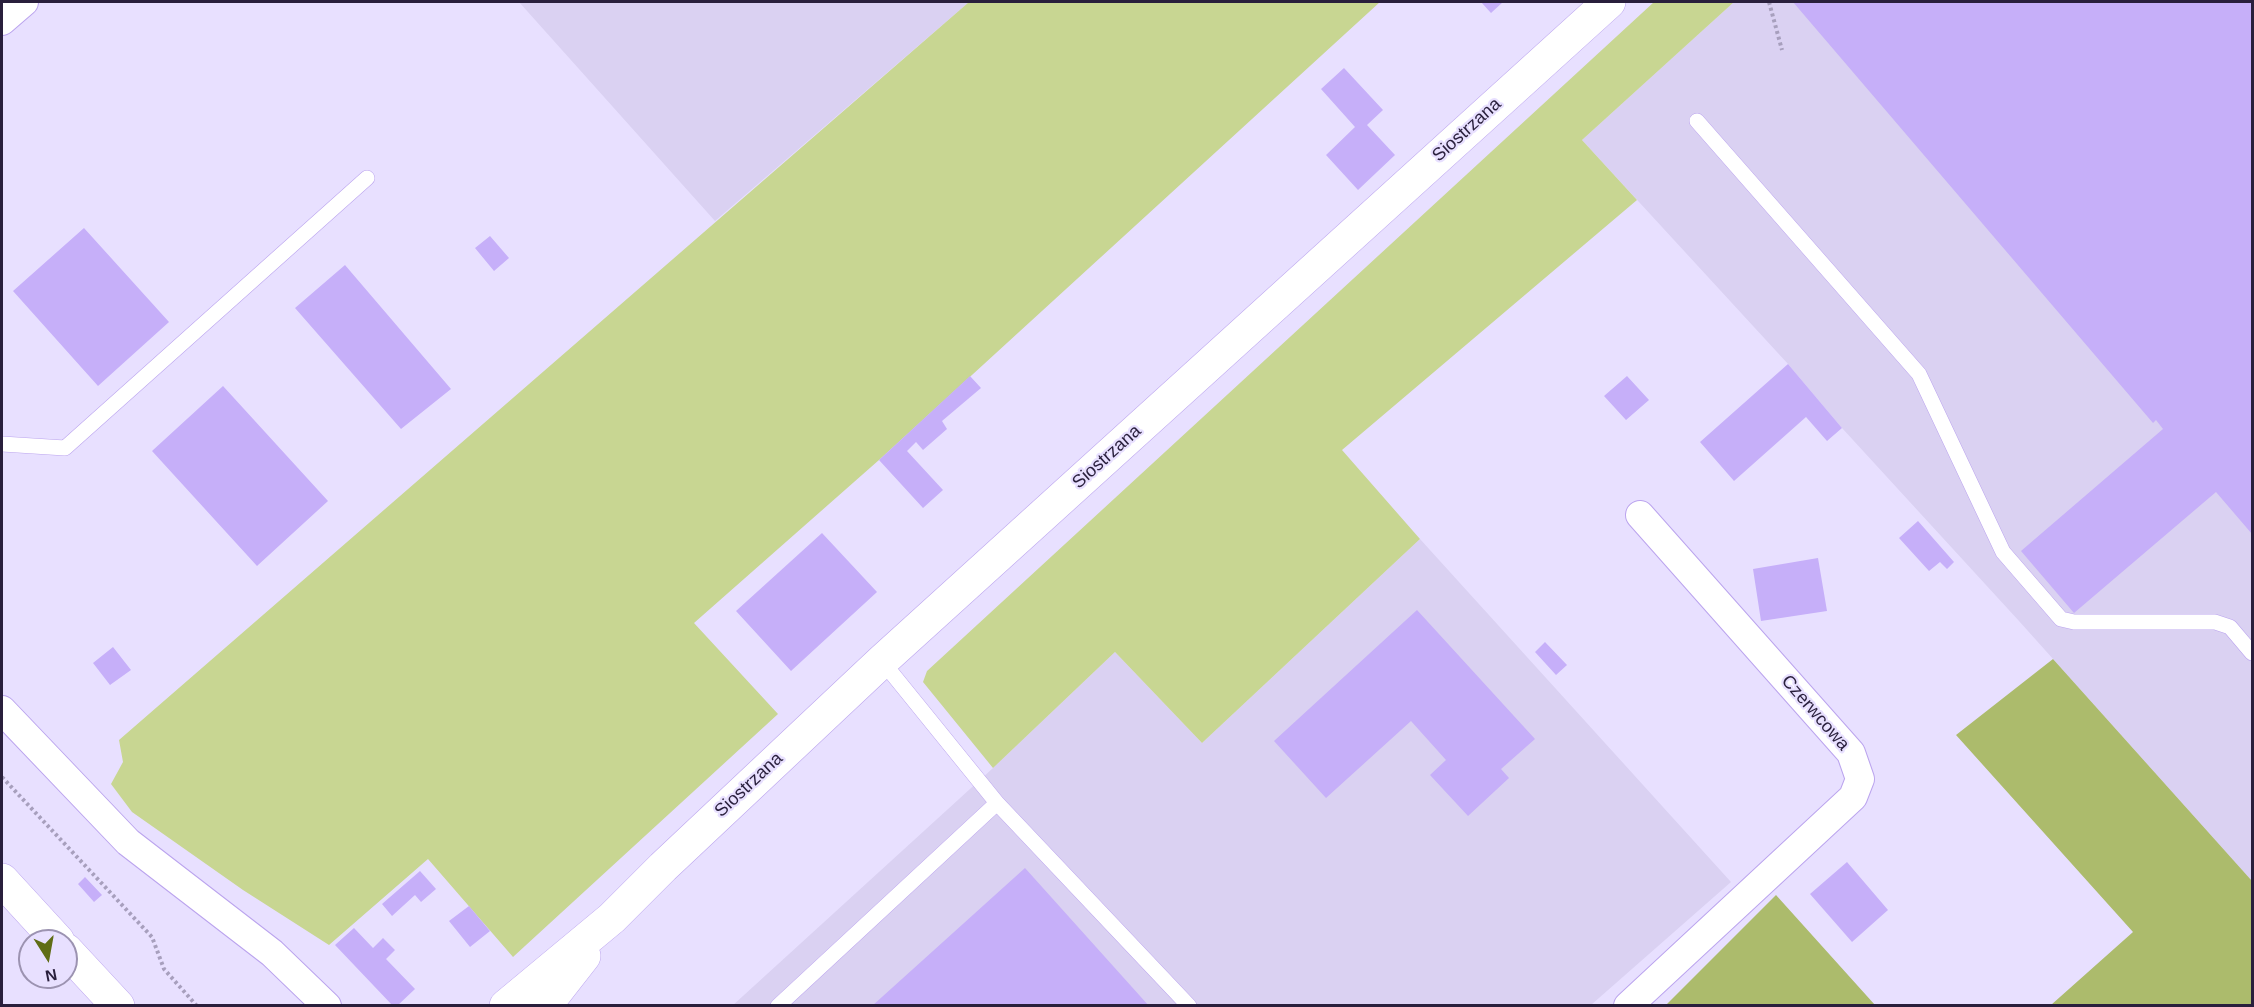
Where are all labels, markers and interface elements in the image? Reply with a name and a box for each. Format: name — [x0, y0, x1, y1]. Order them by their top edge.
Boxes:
street label: Siostrzana — [1428, 94, 1506, 166]
street label: Siostrzana — [1068, 421, 1146, 493]
street label: Czerwcowa — [1776, 671, 1854, 755]
street label: Siostrzana — [711, 748, 787, 822]
north arrow — [18, 929, 78, 989]
text: N — [44, 966, 58, 985]

